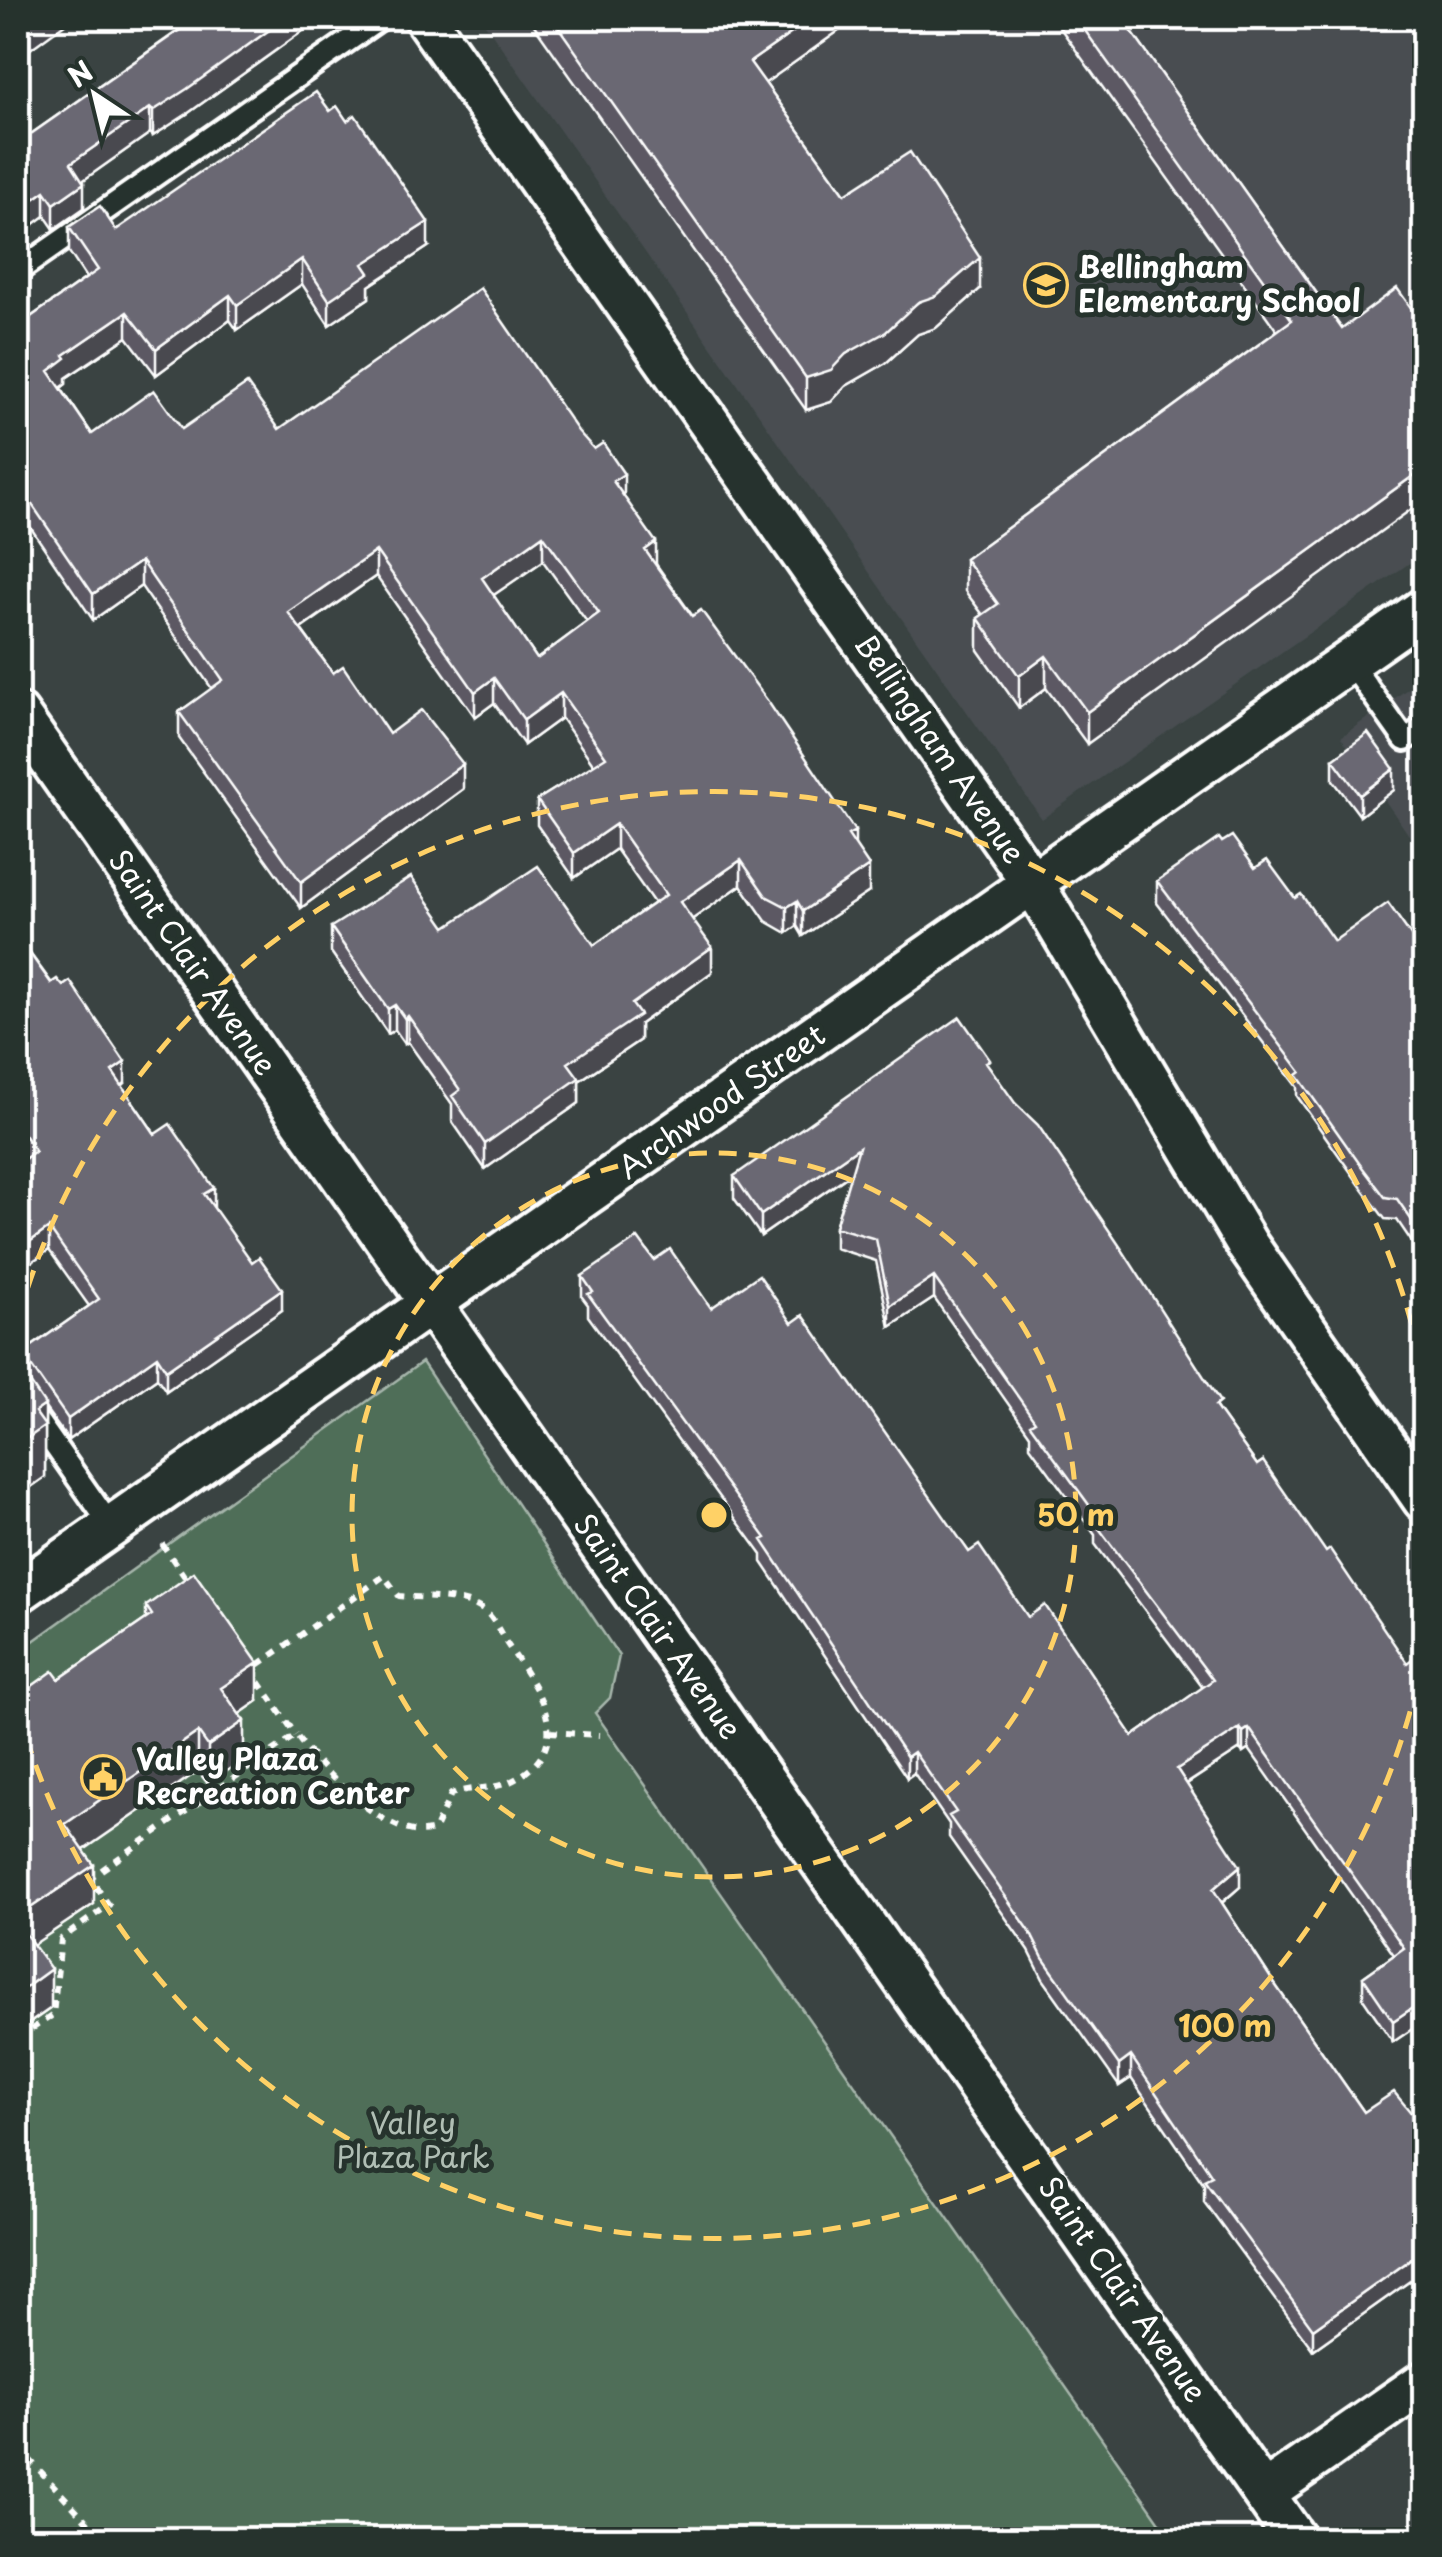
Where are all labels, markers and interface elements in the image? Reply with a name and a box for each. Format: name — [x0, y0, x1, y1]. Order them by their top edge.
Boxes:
north arrow — [45, 45, 145, 145]
text: N — [58, 49, 101, 97]
place label: Bellingham Elementary School — [1078, 243, 1361, 322]
school or university icon: Bellingham Elementary School — [1023, 262, 1069, 308]
street label: Bellingham Avenue — [845, 623, 1037, 872]
street label: Saint Clair Avenue — [99, 839, 289, 1084]
street label: Archwood Street — [608, 1012, 833, 1188]
text: 50 m — [1037, 1491, 1115, 1536]
centre of rings — [696, 1497, 732, 1533]
street label: Saint Clair Avenue — [564, 1503, 754, 1748]
place label: Valley Plaza Recreation Center — [136, 1735, 410, 1814]
public building icon: Valley Plaza Recreation Center — [80, 1754, 126, 1800]
text: 100 m — [1178, 2002, 1272, 2047]
park label: Valley Plaza Park — [336, 2099, 490, 2178]
street label: Saint Clair Avenue — [1029, 2166, 1219, 2411]

